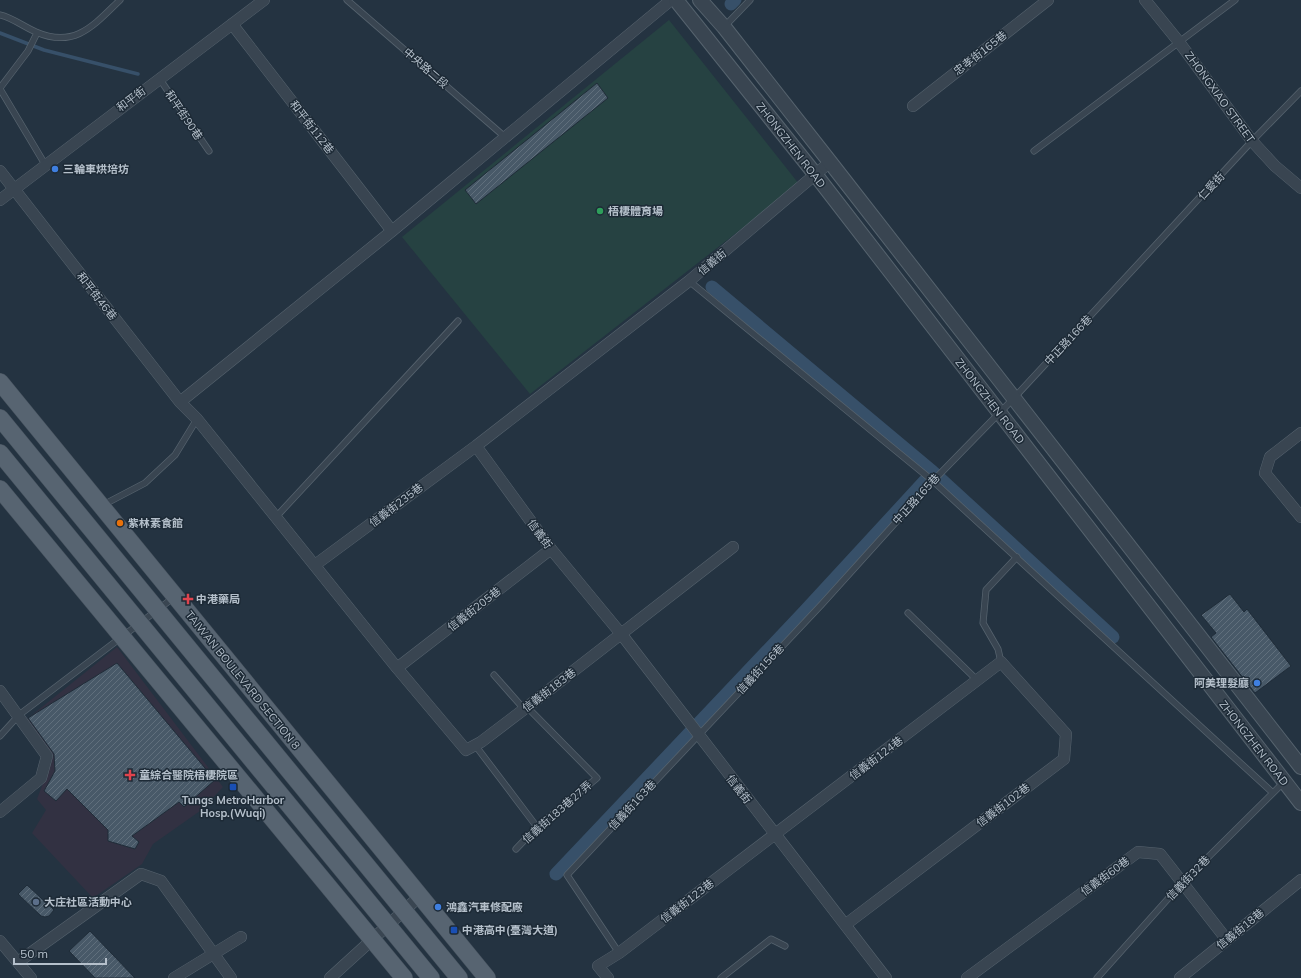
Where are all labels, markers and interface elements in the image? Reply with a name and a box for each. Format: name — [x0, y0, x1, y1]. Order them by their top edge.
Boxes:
street label: 忠孝街165巷 — [951, 28, 1009, 78]
street label: 中央路二段 — [401, 45, 451, 91]
street label: ZHONGXIAO STREET — [1182, 49, 1258, 146]
street label: 和平街 — [114, 83, 148, 115]
street label: 和平街90巷 — [162, 87, 206, 143]
street label: 和平街112巷 — [287, 98, 337, 156]
street label: ZHONGZHEN ROAD — [753, 100, 829, 190]
place label: 三輪車烘培坊 — [63, 162, 129, 176]
marker: 三輪車烘培坊 — [50, 164, 60, 174]
street label: 仁愛街 — [1195, 169, 1227, 203]
place label: 梧棲體育場 — [608, 204, 663, 218]
marker: 梧棲體育場 — [595, 206, 605, 216]
street label: 信義街 — [695, 246, 729, 278]
street label: 和平街46巷 — [74, 269, 120, 323]
street label: 中正路166巷 — [1041, 312, 1095, 368]
street label: ZHONGZHEN ROAD — [952, 356, 1028, 446]
street label: 中正路165巷 — [889, 471, 943, 527]
street label: 信義街235巷 — [366, 480, 426, 530]
place label: 紫林素食館 — [128, 516, 183, 530]
street label: 信義街 — [525, 517, 555, 551]
marker: 紫林素食館 — [115, 518, 125, 528]
street label: 信義街205巷 — [445, 584, 503, 634]
place label: 中港藥局 — [196, 592, 240, 606]
marker: 中港藥局 — [183, 594, 193, 604]
street label: TAIWAN BOULEVARD SECTION 8 — [183, 608, 303, 752]
street label: 信義街156巷 — [733, 641, 787, 697]
street label: 信義街183巷 — [519, 665, 579, 715]
place label: 阿美理髮廳 — [1194, 676, 1249, 690]
marker: 阿美理髮廳 — [1252, 678, 1262, 688]
street label: ZHONGZHEN ROAD — [1216, 698, 1292, 788]
street label: 信義街124巷 — [846, 733, 906, 783]
place label: 童綜合醫院梧棲院區 — [139, 768, 238, 782]
marker: 童綜合醫院梧棲院區 — [124, 769, 136, 781]
street label: 信義街 — [723, 772, 755, 806]
street label: 信義街163巷 — [605, 777, 659, 833]
street label: 信義街183巷27弄 — [519, 778, 595, 846]
street label: 信義街102巷 — [973, 780, 1033, 830]
marker: Tungs MetroHarbor Hosp.(Wuqi) — [228, 782, 238, 792]
place label: Tungs MetroHarbor Hosp.(Wuqi) — [182, 793, 285, 820]
street label: 信義街32巷 — [1163, 853, 1213, 903]
street label: 信義街60巷 — [1078, 854, 1132, 898]
street label: 信義街123巷 — [657, 876, 717, 926]
place label: 大庄社區活動中心 — [44, 895, 132, 909]
marker: 大庄社區活動中心 — [31, 897, 41, 907]
place label: 鴻鑫汽車修配廠 — [446, 900, 523, 914]
marker: 鴻鑫汽車修配廠 — [433, 902, 443, 912]
street label: 信義街18巷 — [1213, 906, 1267, 952]
place label: 中港高中(臺灣大道) — [462, 923, 558, 937]
marker: 中港高中(臺灣大道) — [449, 925, 459, 935]
scale bar — [14, 940, 106, 966]
text: 50 m — [20, 946, 48, 961]

